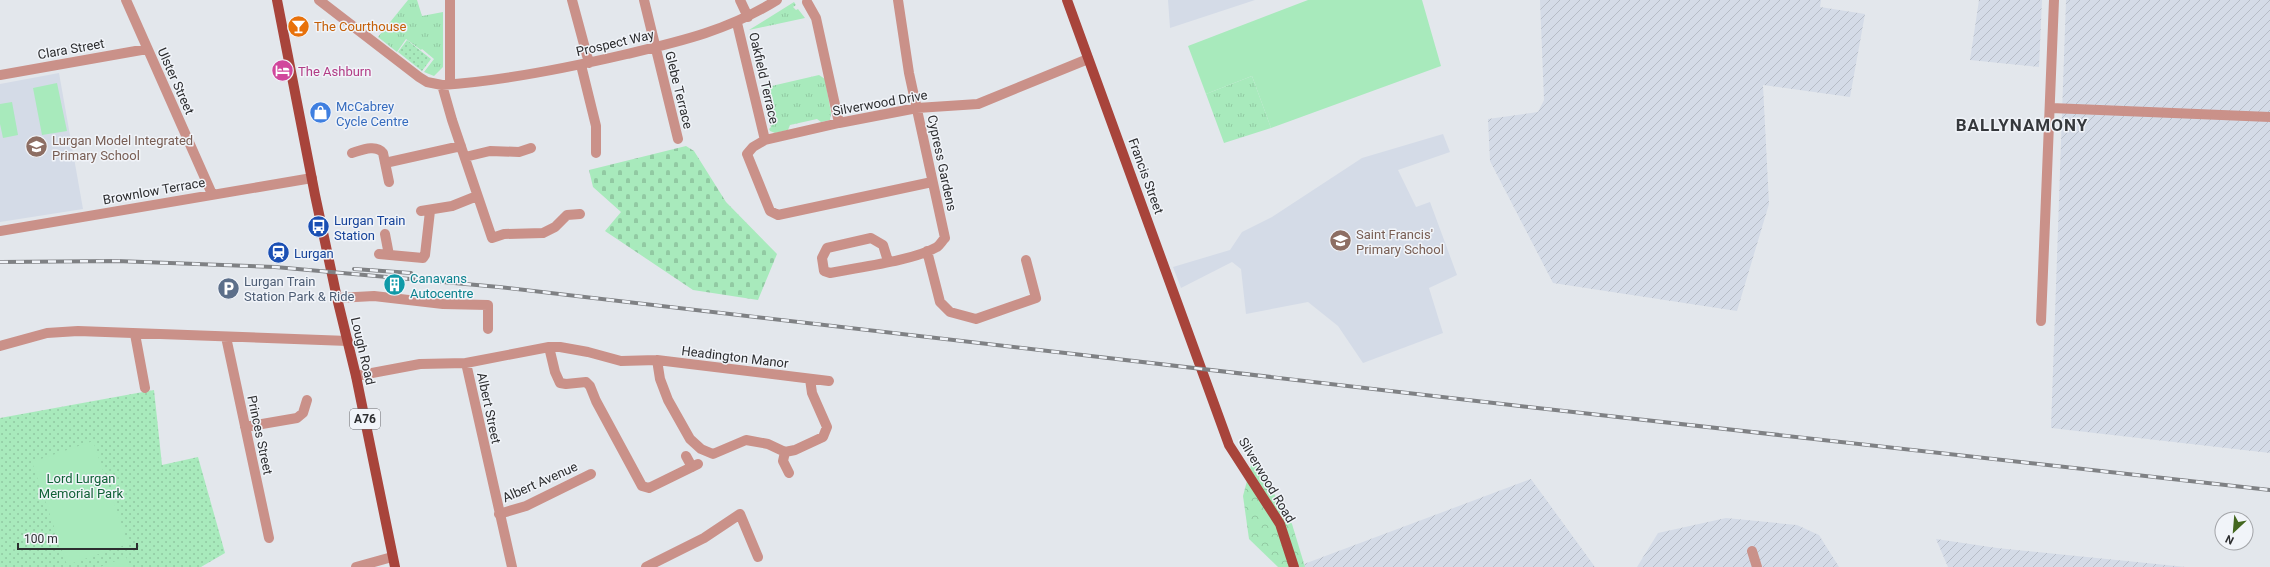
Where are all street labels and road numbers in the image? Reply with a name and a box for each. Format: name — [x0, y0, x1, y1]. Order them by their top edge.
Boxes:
street label: Prospect Way — [575, 27, 655, 59]
street label: Oakfield Terrace — [746, 31, 782, 125]
street label: Clara Street — [36, 36, 106, 62]
street label: Ulster Street — [155, 45, 197, 117]
street label: Glebe Terrace — [662, 50, 696, 130]
street label: Silverwood Drive — [831, 87, 929, 119]
street label: Cypress Gardens — [924, 113, 960, 213]
street label: Francis Street — [1125, 136, 1167, 216]
street label: Brownlow Terrace — [102, 175, 206, 207]
street label: Lough Road — [348, 316, 378, 386]
street label: Headington Manor — [681, 343, 790, 371]
street label: Albert Street — [474, 371, 504, 445]
street label: Princes Street — [244, 394, 276, 476]
road number: A76 — [350, 409, 380, 429]
street label: Silverwood Road — [1236, 435, 1298, 525]
street label: Albert Avenue — [500, 459, 580, 505]

